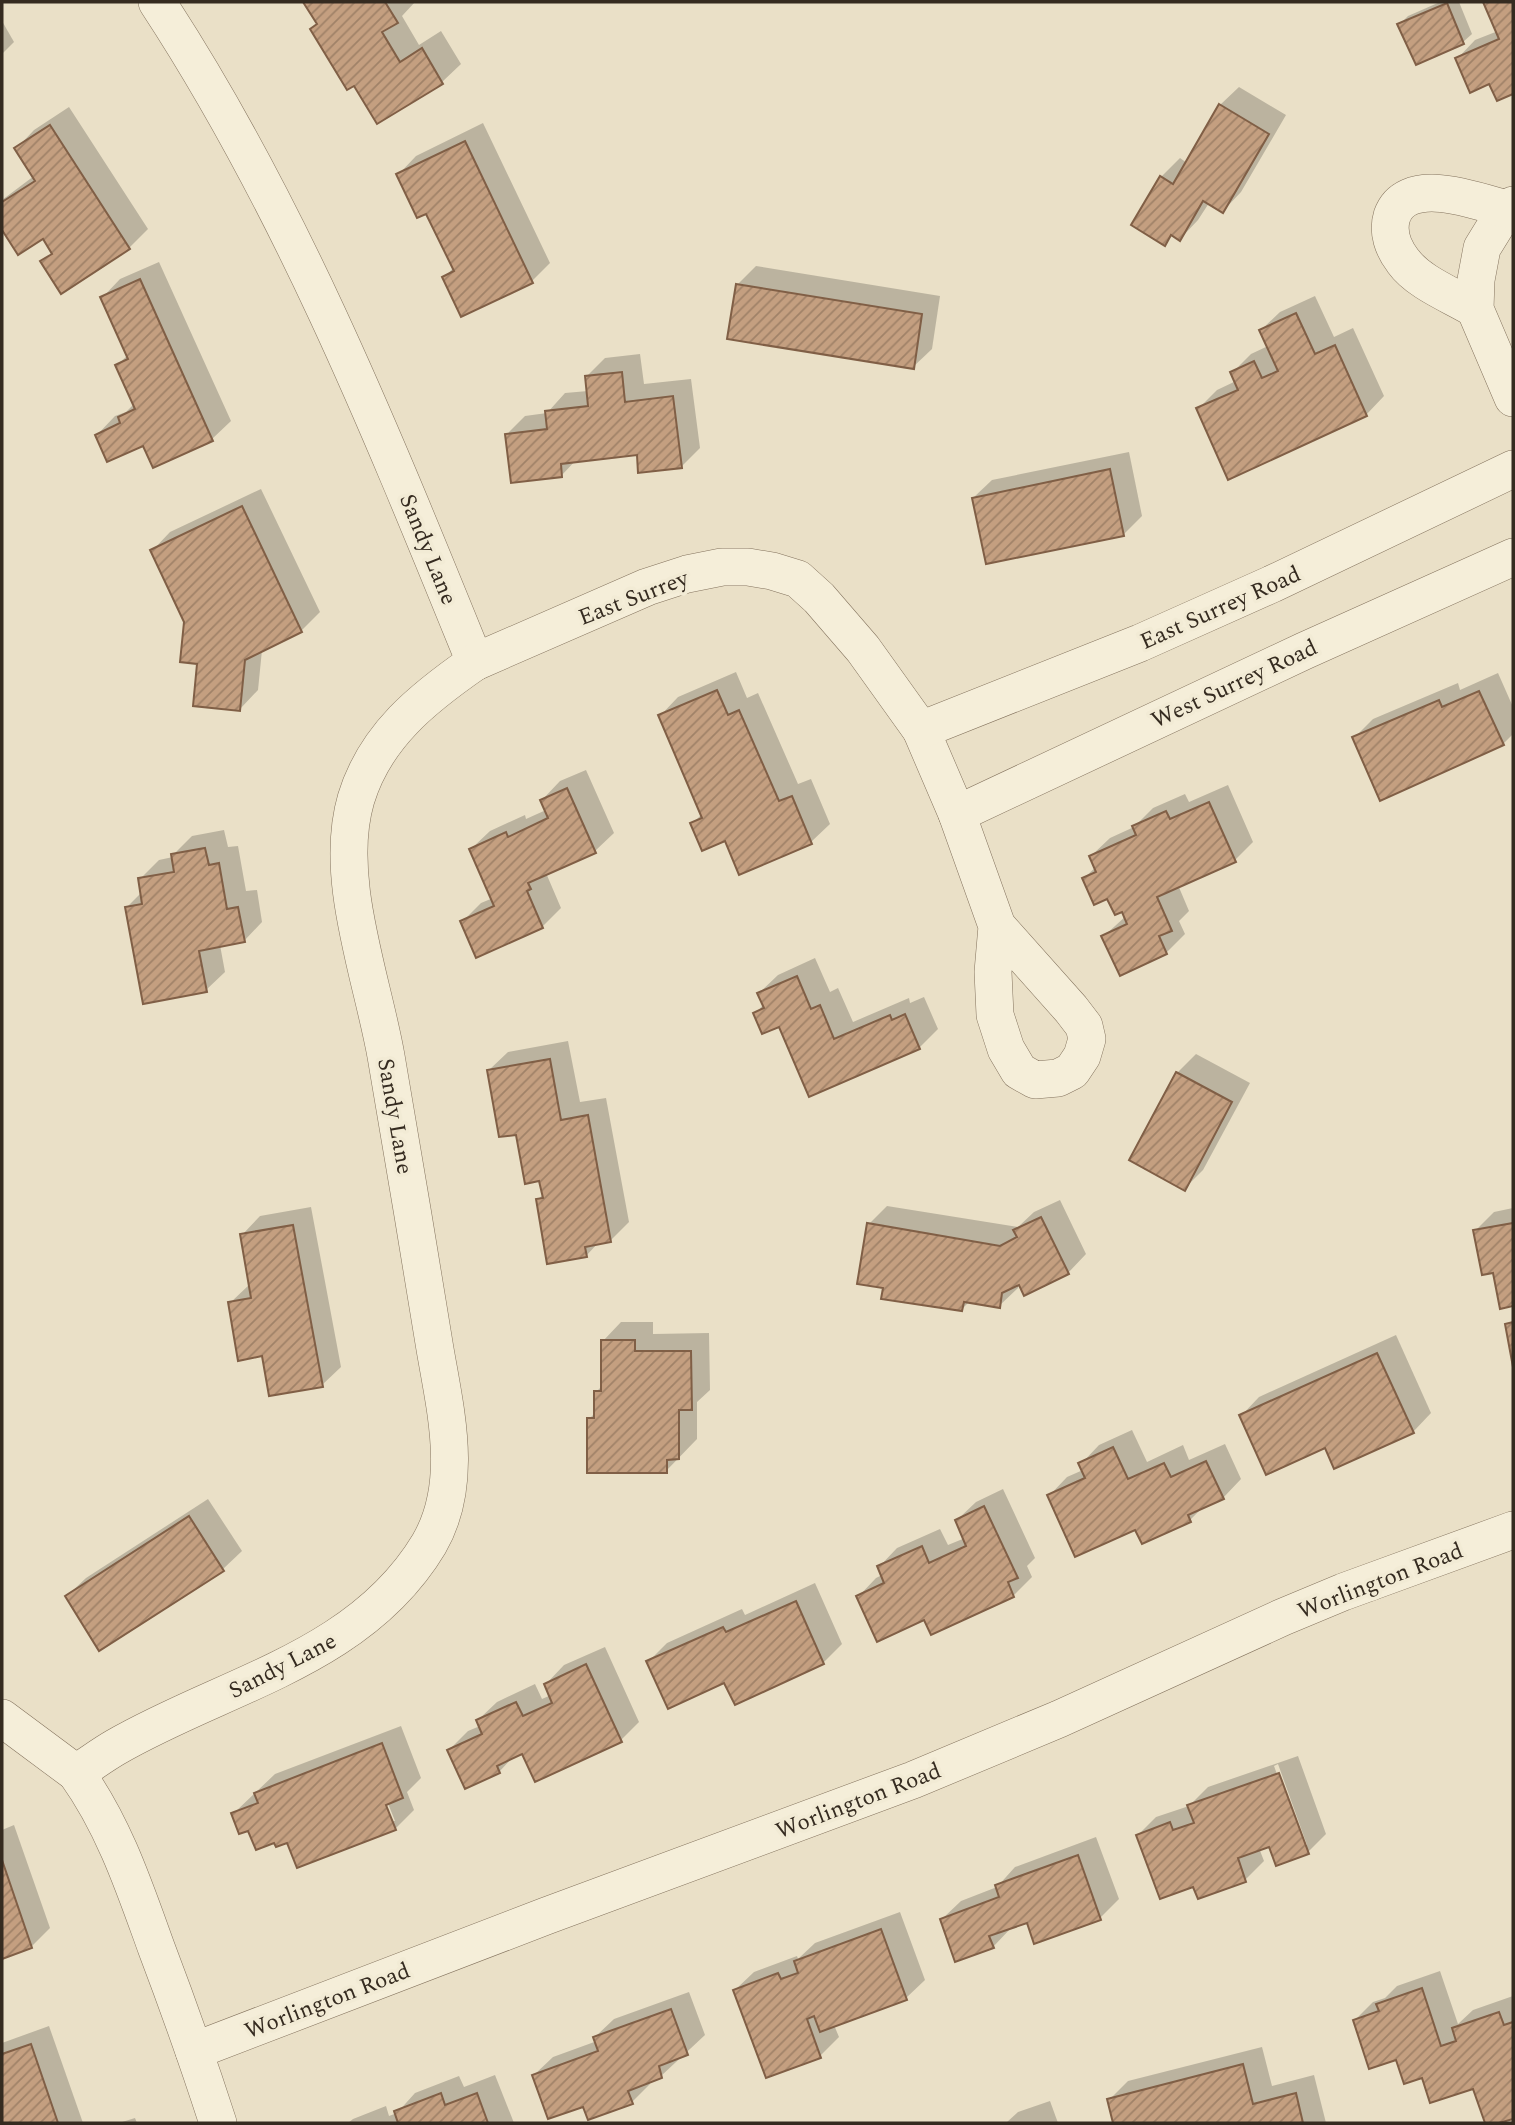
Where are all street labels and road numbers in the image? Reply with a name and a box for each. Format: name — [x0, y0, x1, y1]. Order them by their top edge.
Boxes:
street label: Sandy Lane — [389, 489, 466, 610]
street label: East Surrey Road — [1134, 557, 1307, 660]
street label: East Surrey — [573, 561, 695, 635]
street label: West Surrey Road — [1146, 630, 1324, 738]
street label: Sandy Lane — [367, 1055, 422, 1177]
street label: Worlington Road — [1293, 1534, 1469, 1629]
street label: Sandy Lane — [222, 1624, 343, 1709]
street label: Worlington Road — [771, 1754, 947, 1849]
street label: Worlington Road — [240, 1954, 416, 2049]

